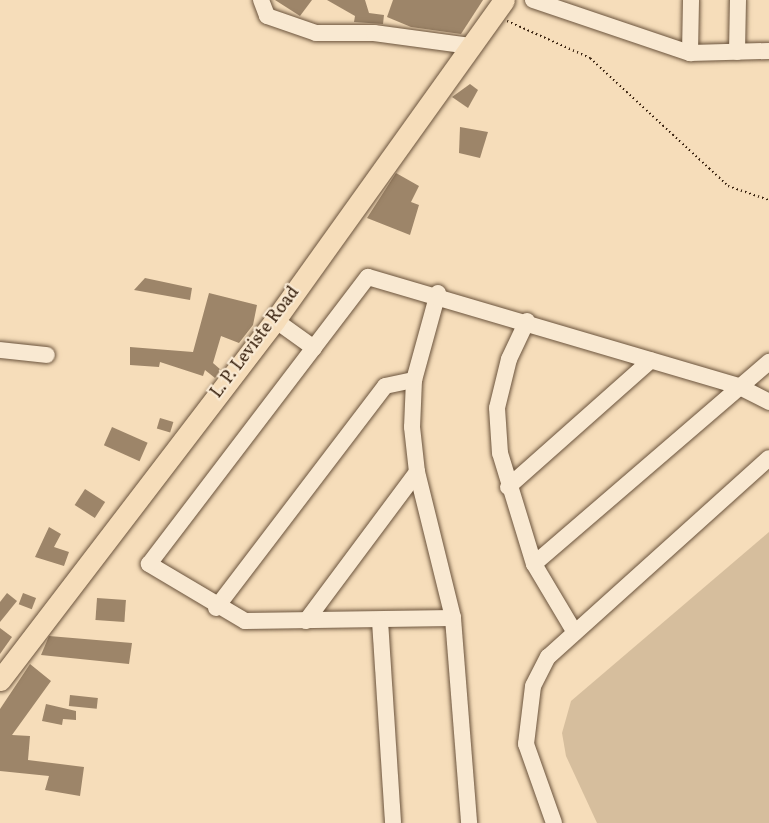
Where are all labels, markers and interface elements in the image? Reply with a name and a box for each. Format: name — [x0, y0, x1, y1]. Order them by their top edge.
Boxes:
street label: L. P. Leviste Road — [207, 283, 305, 403]

